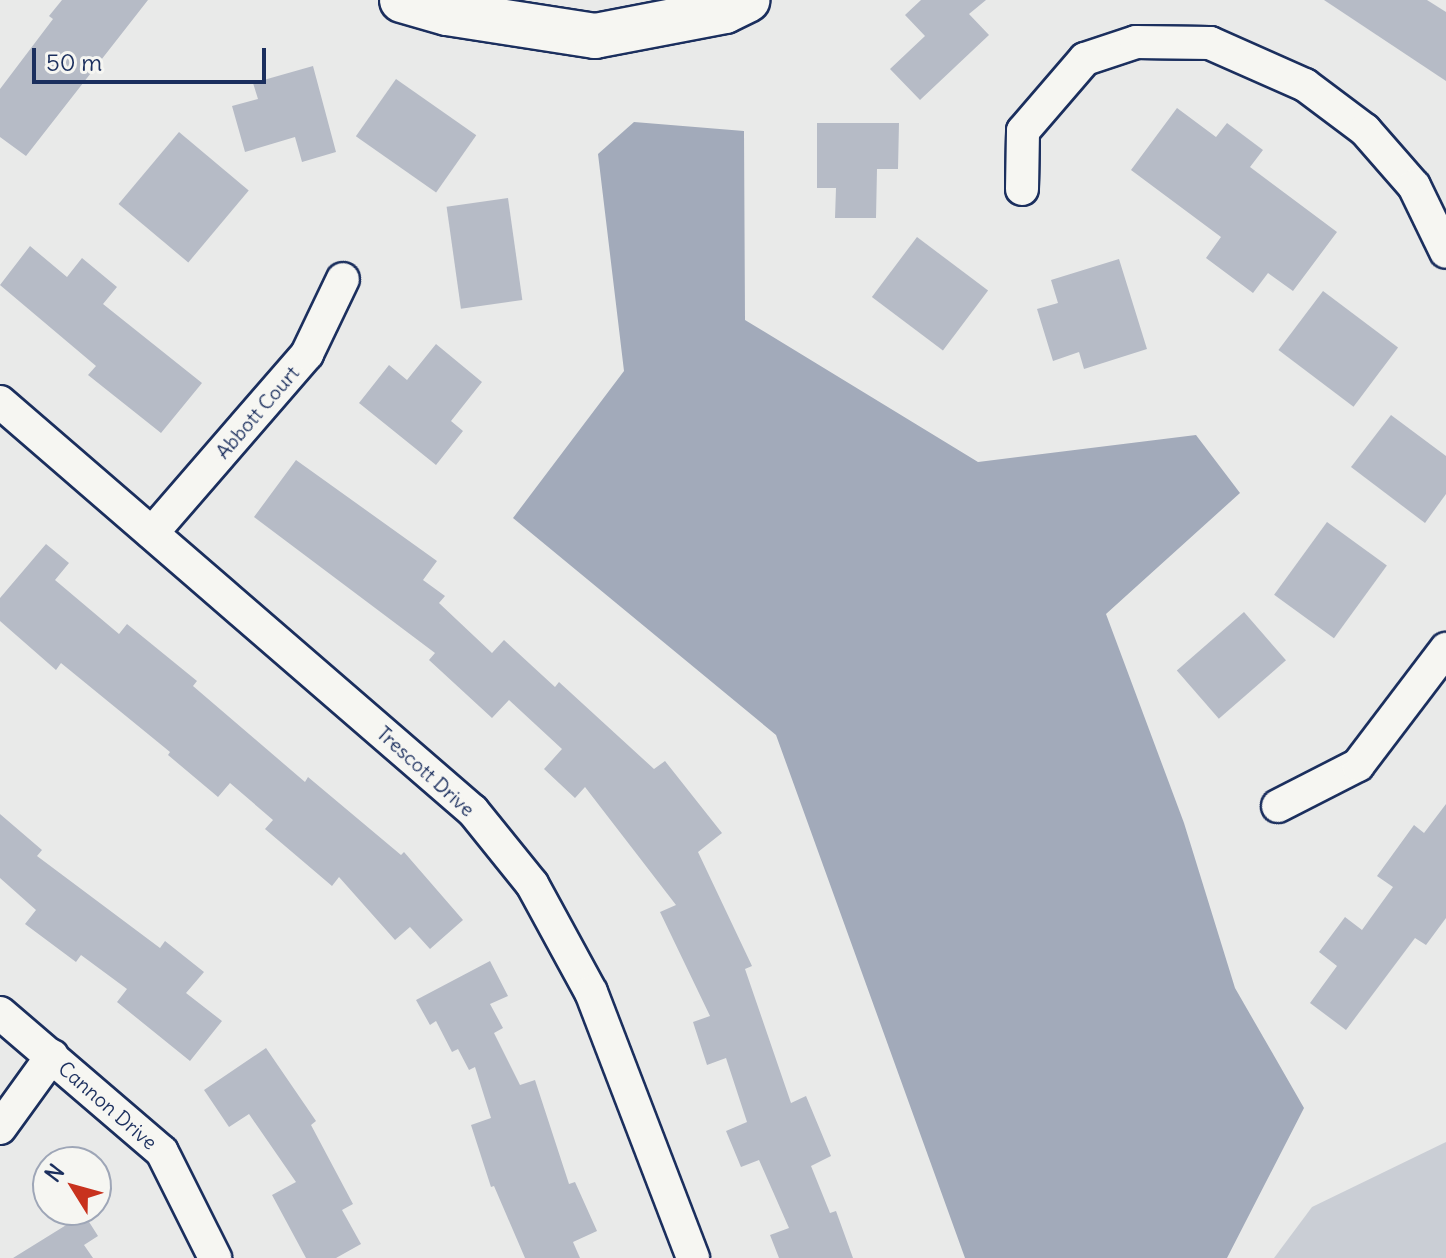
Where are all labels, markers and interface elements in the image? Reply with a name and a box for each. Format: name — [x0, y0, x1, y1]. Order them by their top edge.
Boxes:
scale bar — [36, 32, 270, 82]
text: 50 m — [46, 47, 102, 77]
street label: Abbott Court — [210, 361, 304, 463]
street label: Trescott Drive — [372, 721, 480, 821]
street label: Cannon Drive — [54, 1056, 162, 1154]
north arrow — [32, 1146, 112, 1226]
text: N — [39, 1158, 70, 1187]

